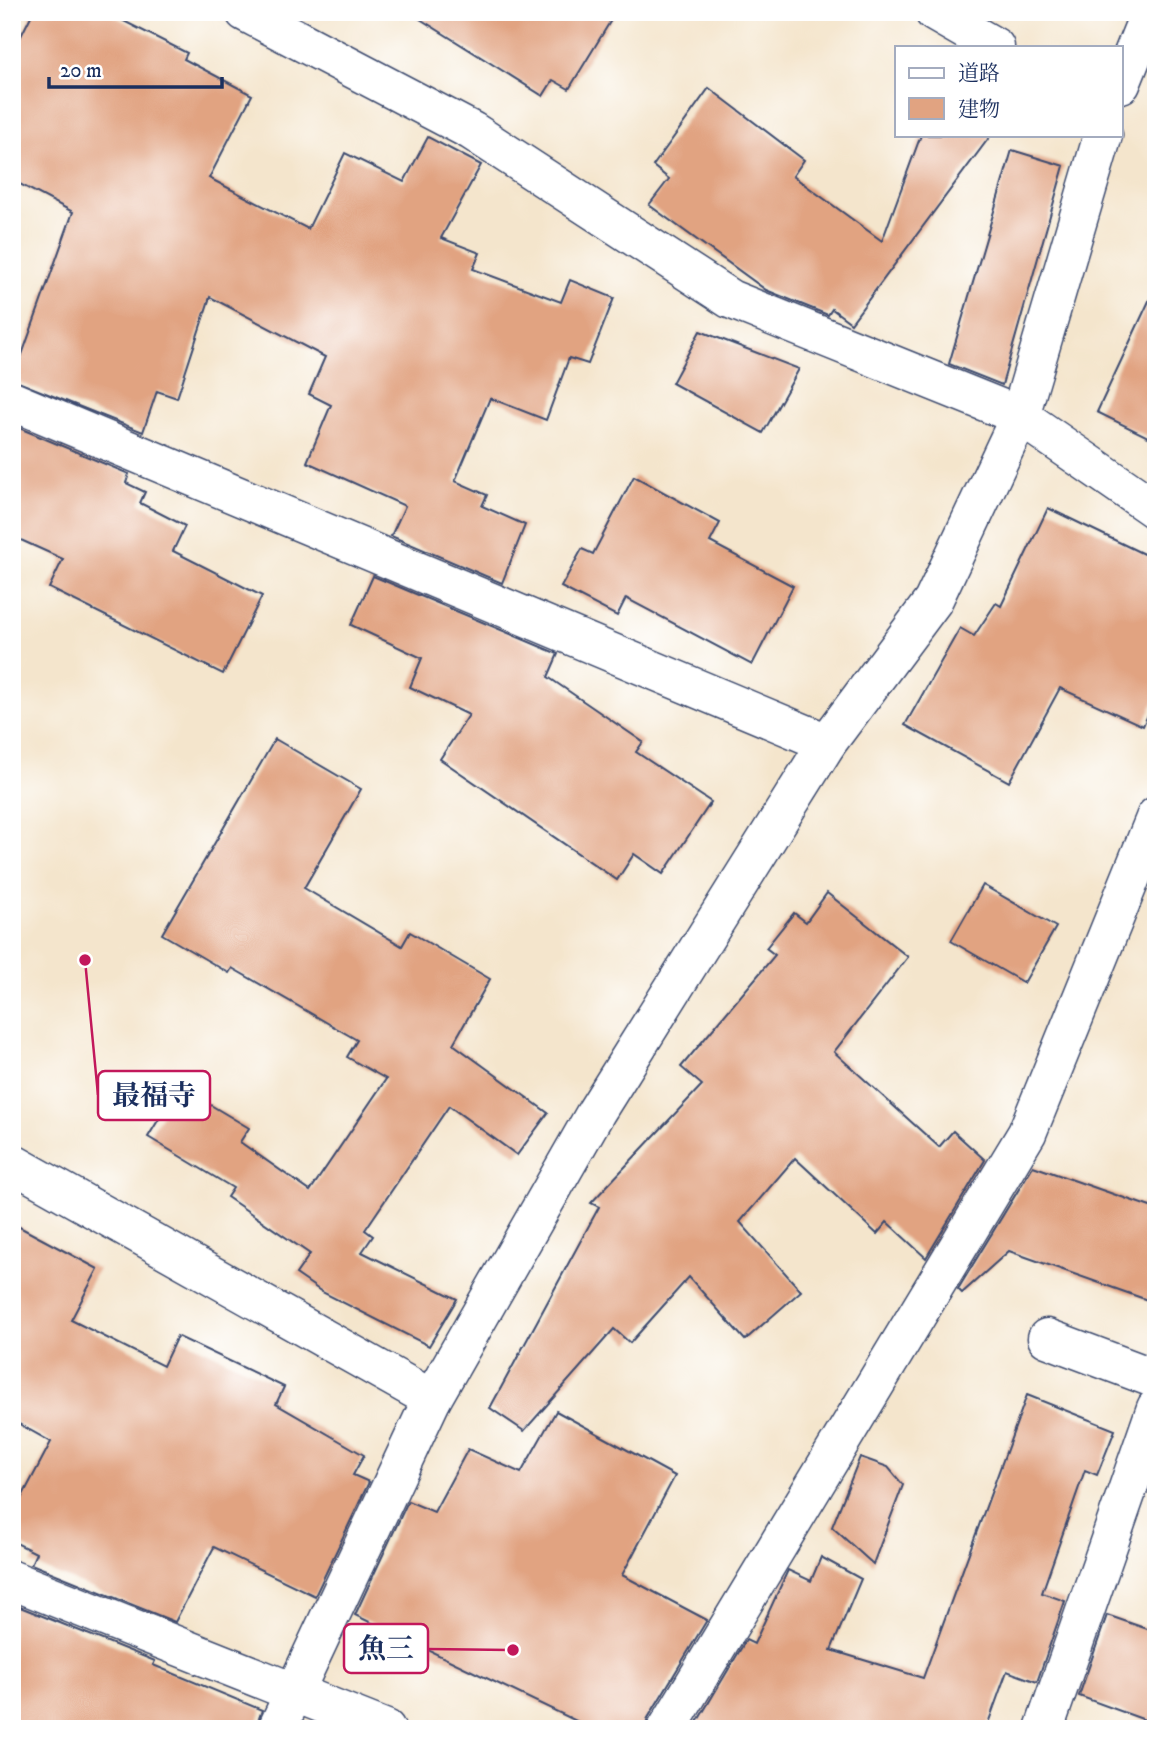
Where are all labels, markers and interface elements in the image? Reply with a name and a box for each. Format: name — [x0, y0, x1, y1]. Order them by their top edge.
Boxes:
scale bar — [49, 46, 222, 90]
legend — [895, 46, 1122, 136]
text: 20 m — [60, 58, 102, 84]
text: 道路 — [958, 61, 1000, 87]
text: 建物 — [958, 97, 1000, 123]
callout: 最福寺 — [98, 1071, 210, 1120]
text: 最福寺 — [112, 1079, 196, 1114]
callout: 魚三 — [344, 1624, 428, 1673]
text: 魚三 — [358, 1632, 414, 1667]

